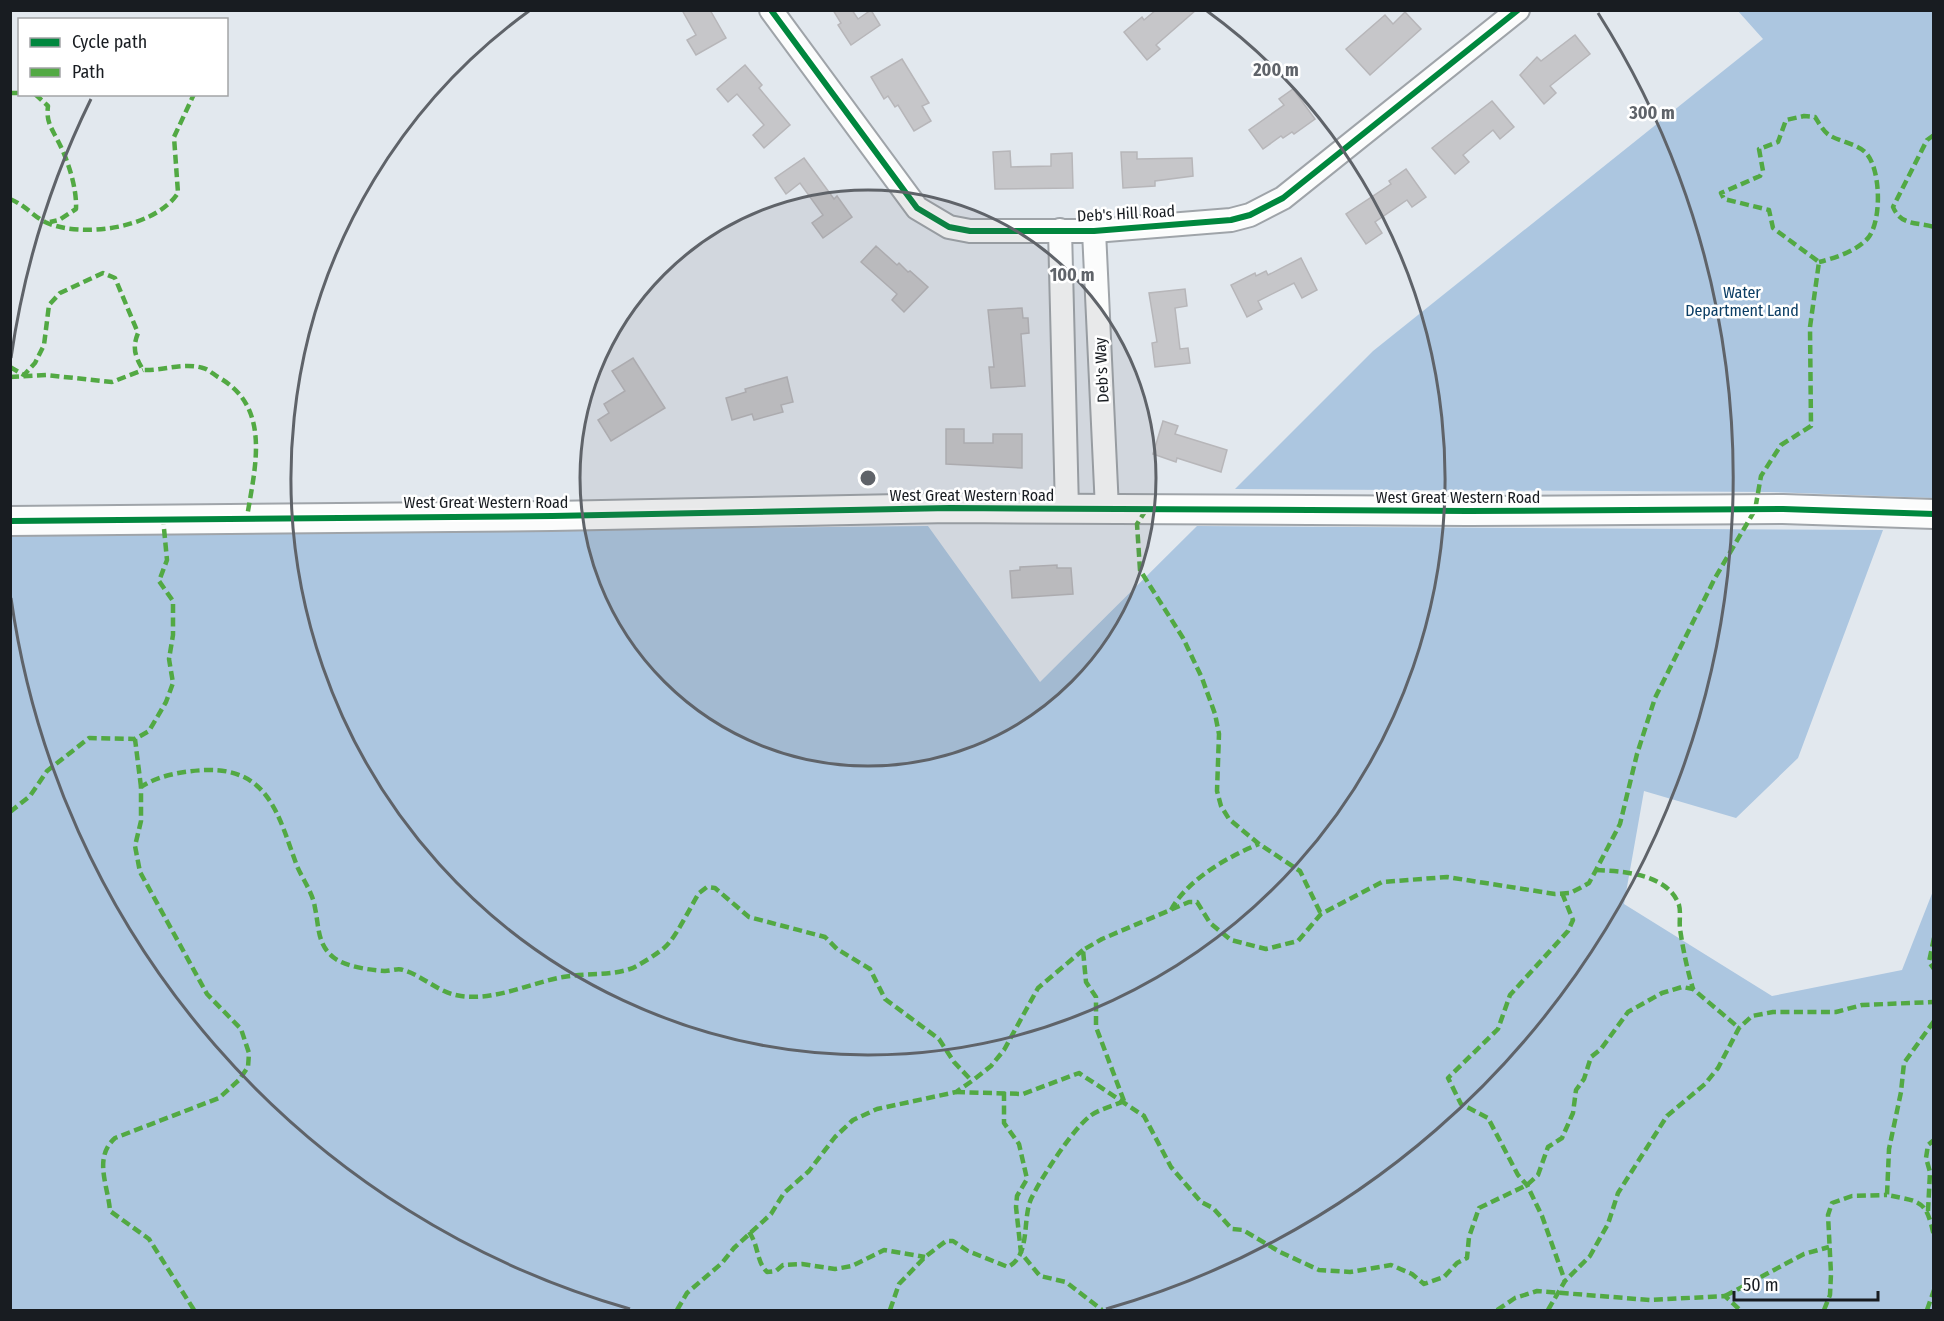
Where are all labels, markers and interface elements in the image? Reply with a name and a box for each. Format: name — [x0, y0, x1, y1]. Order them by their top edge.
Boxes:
legend — [18, 18, 228, 96]
text: Cycle path — [72, 31, 147, 53]
text: 200 m — [1252, 59, 1299, 81]
text: Path — [72, 61, 105, 83]
text: 300 m — [1628, 102, 1675, 124]
street label: Deb's Hill Road — [1076, 201, 1176, 226]
text: 100 m — [1050, 264, 1094, 286]
park label: Water Department Land — [1685, 283, 1799, 320]
street label: Deb's Way — [1090, 336, 1113, 403]
centre of rings — [858, 468, 878, 488]
street label: West Great Western Road — [890, 486, 1054, 505]
street label: West Great Western Road — [1376, 488, 1540, 507]
street label: West Great Western Road — [404, 493, 568, 512]
scale bar — [1734, 1264, 1878, 1302]
text: 50 m — [1743, 1274, 1779, 1296]

